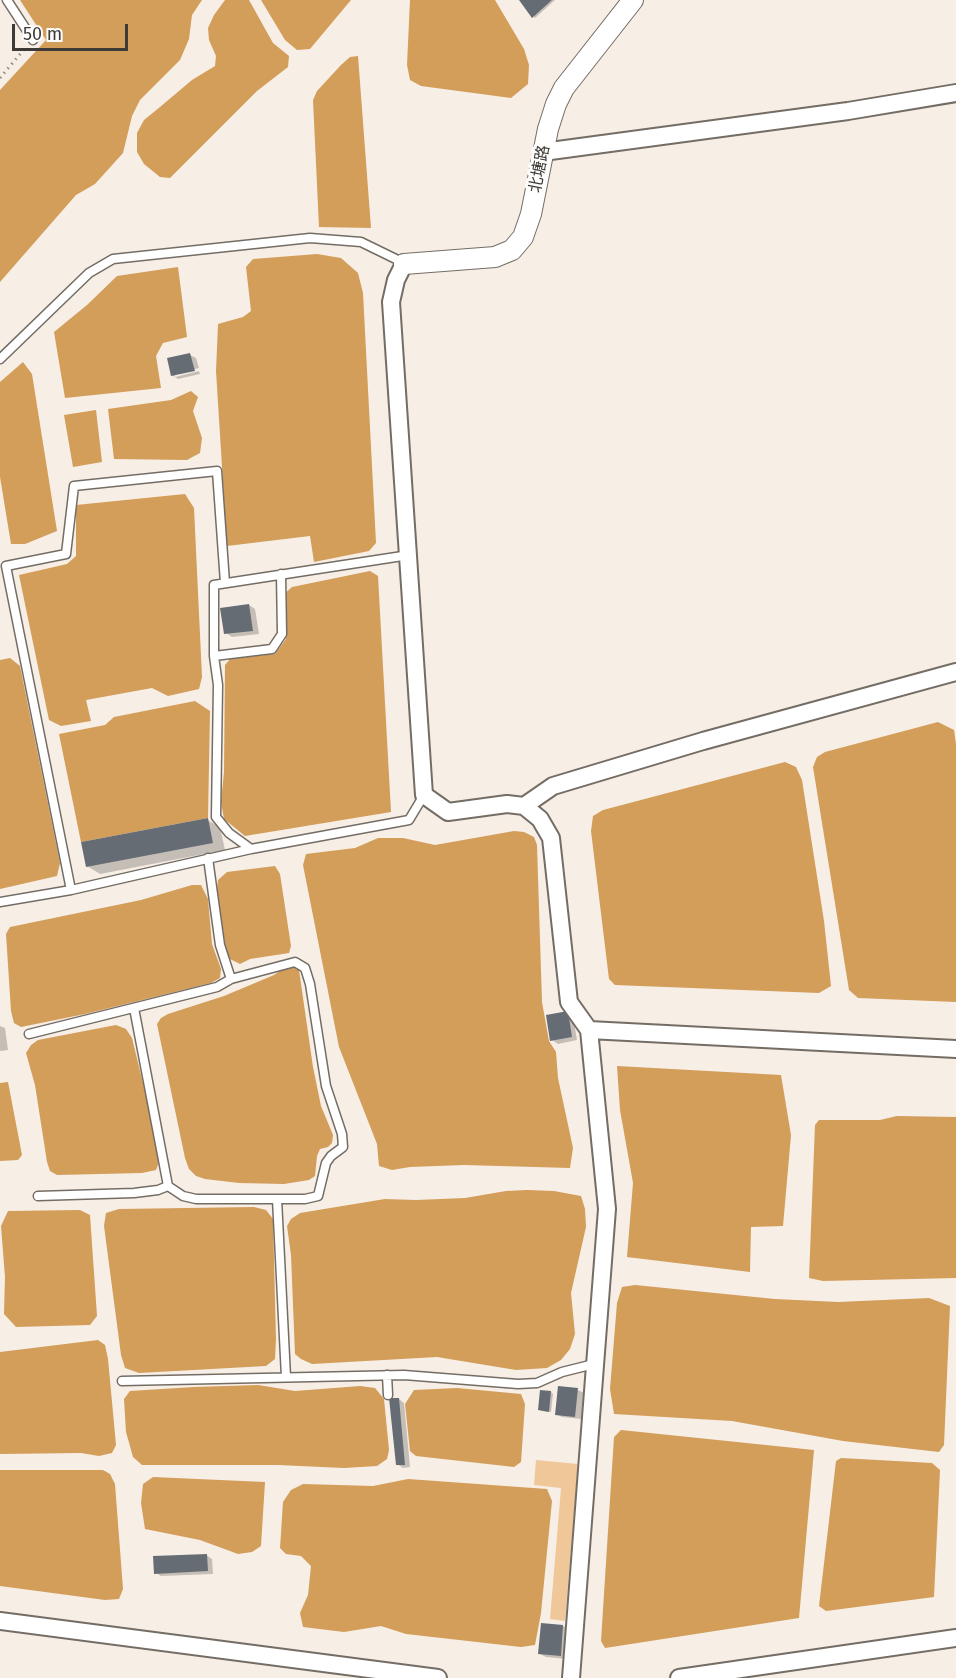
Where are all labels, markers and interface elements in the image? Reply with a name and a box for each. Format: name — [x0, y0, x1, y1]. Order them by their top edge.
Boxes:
scale bar — [15, 12, 130, 50]
text: 50 m — [23, 23, 62, 45]
street label: 北塘路 — [526, 144, 554, 194]

